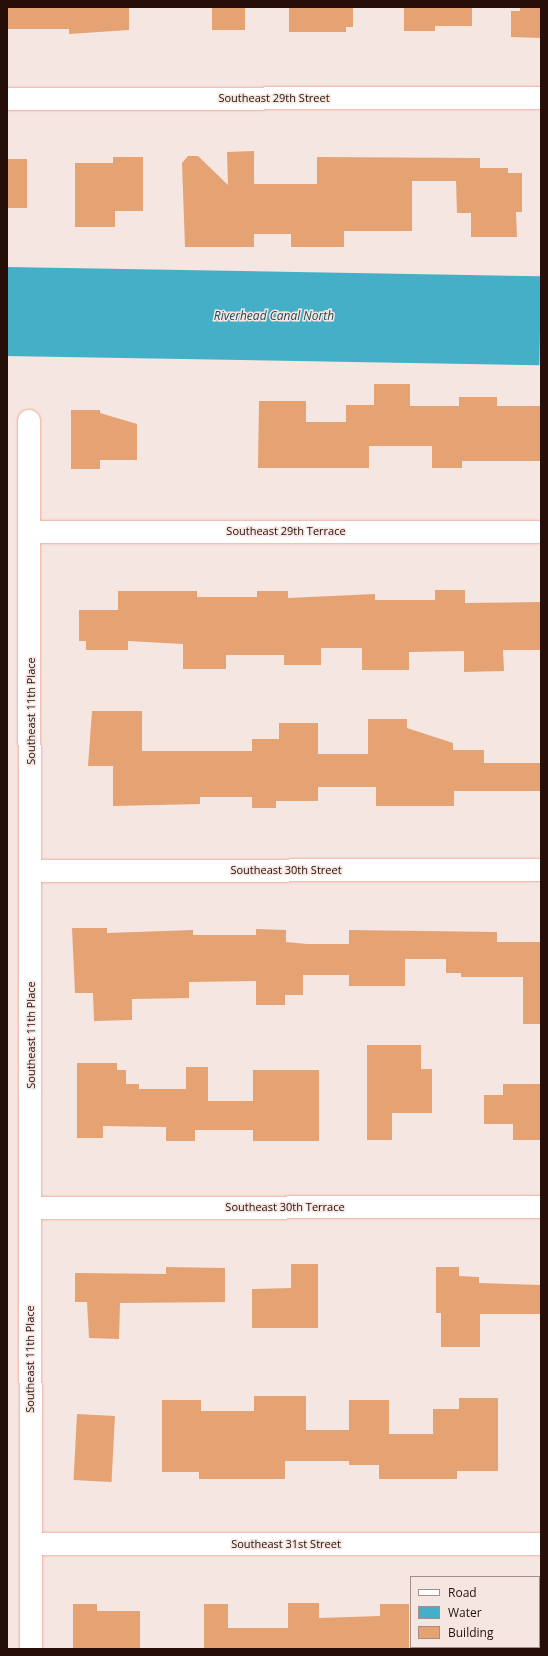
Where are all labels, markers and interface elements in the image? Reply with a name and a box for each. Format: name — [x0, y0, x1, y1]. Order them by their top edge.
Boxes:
street label: Southeast 29th Street — [218, 91, 330, 105]
water label: Riverhead Canal North — [214, 309, 334, 323]
street label: Southeast 29th Terrace — [226, 524, 346, 538]
street label: Southeast 11th Place — [24, 657, 38, 765]
street label: Southeast 30th Street — [230, 863, 342, 877]
street label: Southeast 11th Place — [24, 981, 38, 1089]
street label: Southeast 30th Terrace — [225, 1200, 345, 1214]
street label: Southeast 11th Place — [23, 1305, 37, 1413]
street label: Southeast 31st Street — [231, 1537, 341, 1551]
legend — [410, 1576, 540, 1648]
text: Road — [448, 1584, 477, 1601]
text: Water — [448, 1604, 482, 1621]
text: Building — [448, 1624, 493, 1641]

